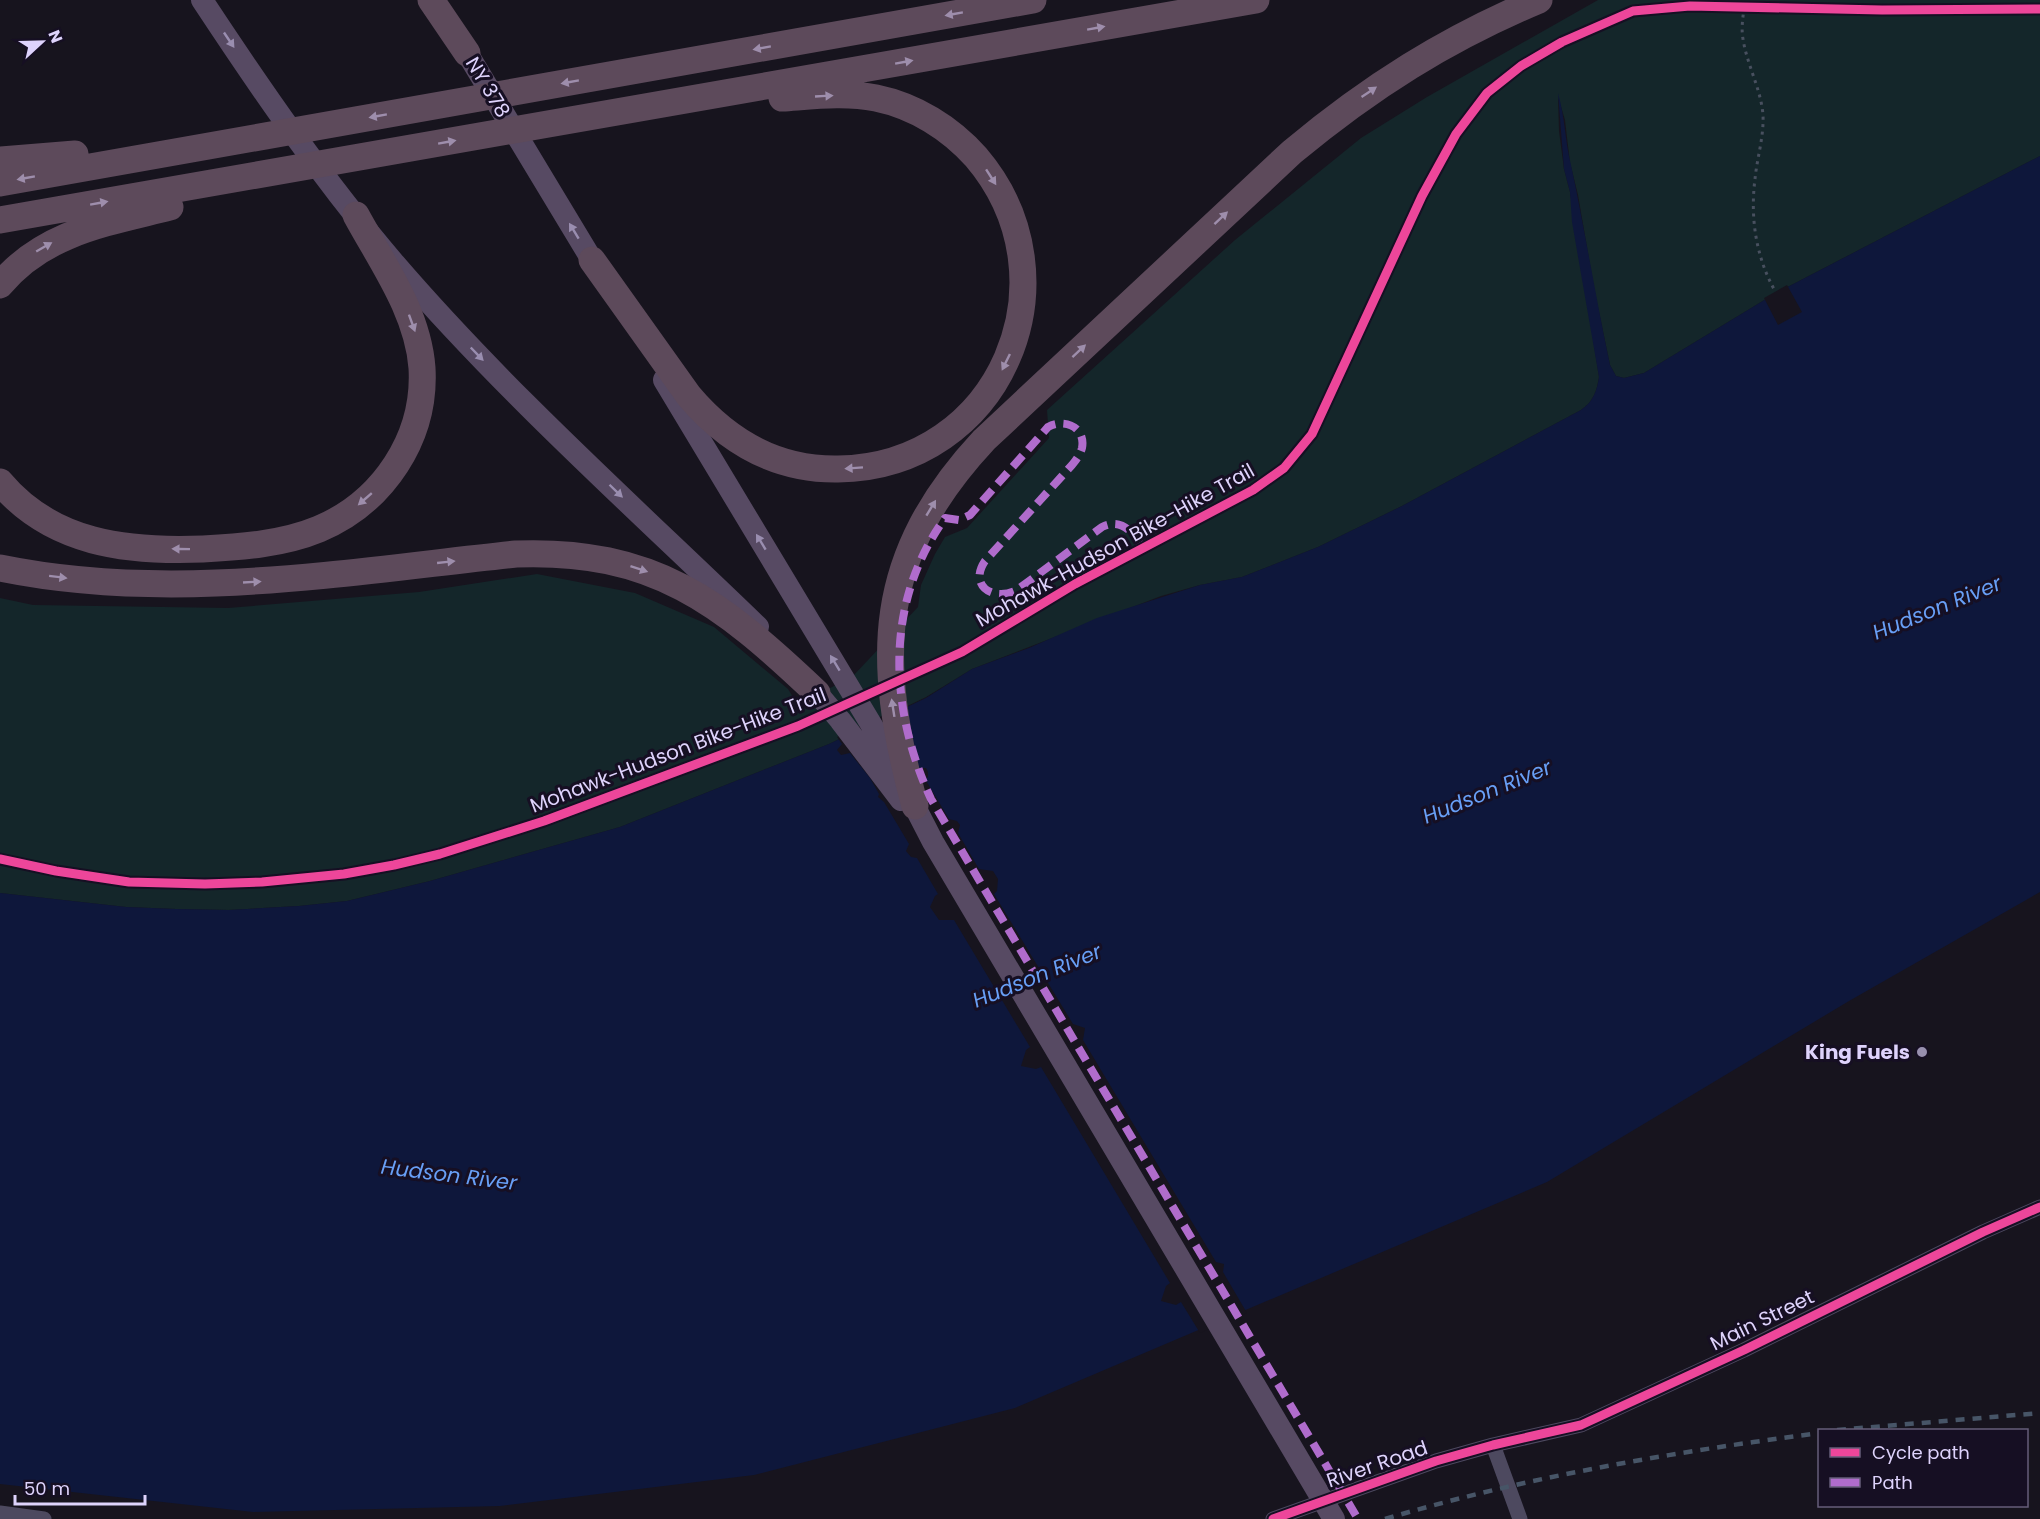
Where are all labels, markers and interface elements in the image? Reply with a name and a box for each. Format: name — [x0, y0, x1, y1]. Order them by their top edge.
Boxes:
one-way arrow — [945, 10, 964, 19]
north arrow — [12, 12, 72, 72]
one-way arrow — [1087, 23, 1106, 32]
text: N — [43, 27, 68, 46]
one-way arrow — [223, 32, 235, 48]
one-way arrow — [753, 44, 772, 53]
street label: NY 378 — [459, 51, 517, 123]
one-way arrow — [895, 57, 914, 66]
one-way arrow — [561, 78, 580, 87]
one-way arrow — [1361, 86, 1377, 98]
one-way arrow — [814, 91, 833, 100]
one-way arrow — [369, 112, 388, 121]
one-way arrow — [438, 137, 457, 146]
one-way arrow — [985, 168, 996, 185]
one-way arrow — [17, 174, 36, 183]
one-way arrow — [90, 198, 109, 207]
one-way arrow — [1214, 211, 1229, 225]
one-way arrow — [569, 223, 580, 239]
one-way arrow — [36, 242, 52, 253]
one-way arrow — [407, 314, 417, 332]
one-way arrow — [1071, 344, 1086, 358]
one-way arrow — [470, 346, 484, 360]
one-way arrow — [1001, 353, 1010, 370]
street label: Mohawk-Hudson Bike-Hike Trail — [970, 456, 1260, 634]
one-way arrow — [844, 463, 863, 473]
one-way arrow — [609, 483, 623, 497]
one-way arrow — [358, 493, 373, 506]
one-way arrow — [926, 499, 936, 516]
one-way arrow — [756, 534, 767, 550]
one-way arrow — [172, 544, 191, 554]
one-way arrow — [437, 557, 456, 567]
one-way arrow — [630, 565, 648, 574]
water label: Hudson River — [1868, 568, 2007, 647]
one-way arrow — [48, 572, 67, 582]
one-way arrow — [243, 577, 262, 586]
one-way arrow — [829, 655, 840, 671]
street label: Mohawk-Hudson Bike-Hike Trail — [526, 680, 830, 820]
one-way arrow — [889, 698, 898, 717]
water label: Hudson River — [1418, 752, 1557, 831]
water label: Hudson River — [968, 936, 1107, 1015]
place label: King Fuels — [1805, 1038, 1910, 1066]
marker: King Fuels — [1915, 1045, 1929, 1059]
water label: Hudson River — [379, 1152, 520, 1197]
street label: Main Street — [1705, 1283, 1819, 1357]
legend — [1818, 1429, 2028, 1507]
street label: River Road — [1323, 1434, 1431, 1494]
text: Cycle path — [1872, 1440, 1970, 1465]
scale bar — [15, 1468, 146, 1506]
text: Path — [1872, 1470, 1913, 1495]
text: 50 m — [24, 1476, 70, 1501]

